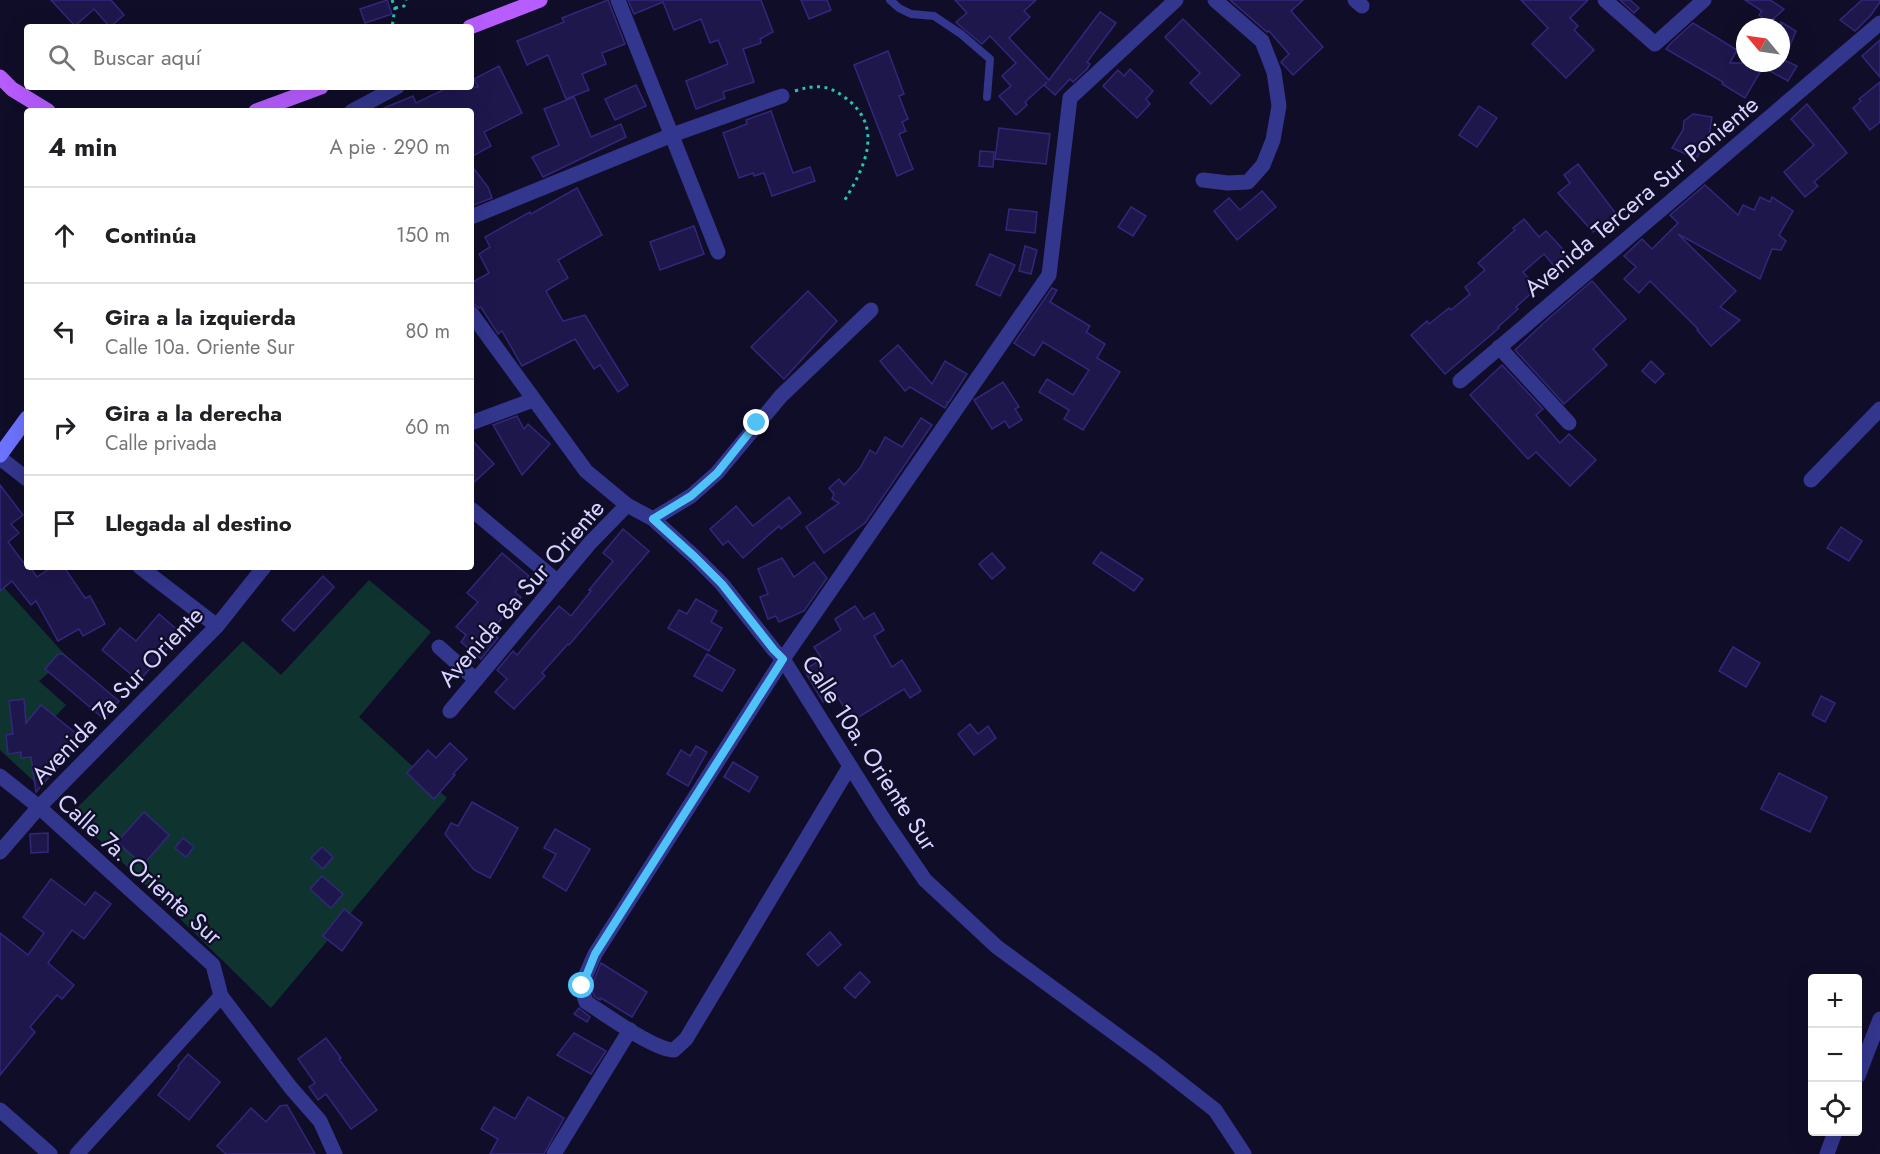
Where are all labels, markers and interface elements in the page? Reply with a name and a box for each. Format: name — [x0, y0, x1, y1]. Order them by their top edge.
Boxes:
north arrow — [1736, 18, 1790, 72]
search box — [24, 24, 474, 90]
icon: search — [45, 41, 78, 74]
text: Buscar aquí — [93, 41, 201, 73]
street label: Avenida Tercera Sur Poniente — [1516, 87, 1766, 305]
text: 4 min — [48, 128, 117, 166]
text: A pie · 290 m — [329, 133, 450, 162]
icon: ahead — [48, 219, 81, 252]
text: Continúa — [105, 219, 196, 251]
text: 150 m — [396, 221, 450, 250]
text: Gira a la izquierda — [105, 301, 296, 333]
icon: left — [48, 315, 81, 348]
text: 80 m — [405, 317, 450, 346]
text: Calle 10a. Oriente Sur — [105, 333, 295, 362]
text: Gira a la derecha — [105, 397, 282, 429]
route end — [743, 409, 769, 435]
icon: right — [48, 411, 81, 444]
text: 60 m — [405, 413, 450, 442]
text: Calle privada — [105, 429, 217, 458]
street label: Avenida 8a Sur Oriente — [430, 492, 612, 694]
icon: arrive — [48, 507, 81, 540]
text: Llegada al destino — [105, 507, 292, 539]
street label: Avenida 7a Sur Oriente — [23, 598, 211, 792]
street label: Calle 10a. Oriente Sur — [793, 648, 947, 859]
street label: Calle 7a. Oriente Sur — [49, 785, 231, 954]
route start — [568, 972, 594, 998]
map controls — [1808, 974, 1862, 1136]
button: + — [1808, 974, 1862, 1028]
button: − — [1808, 1028, 1862, 1082]
button: locate — [1808, 1082, 1862, 1136]

